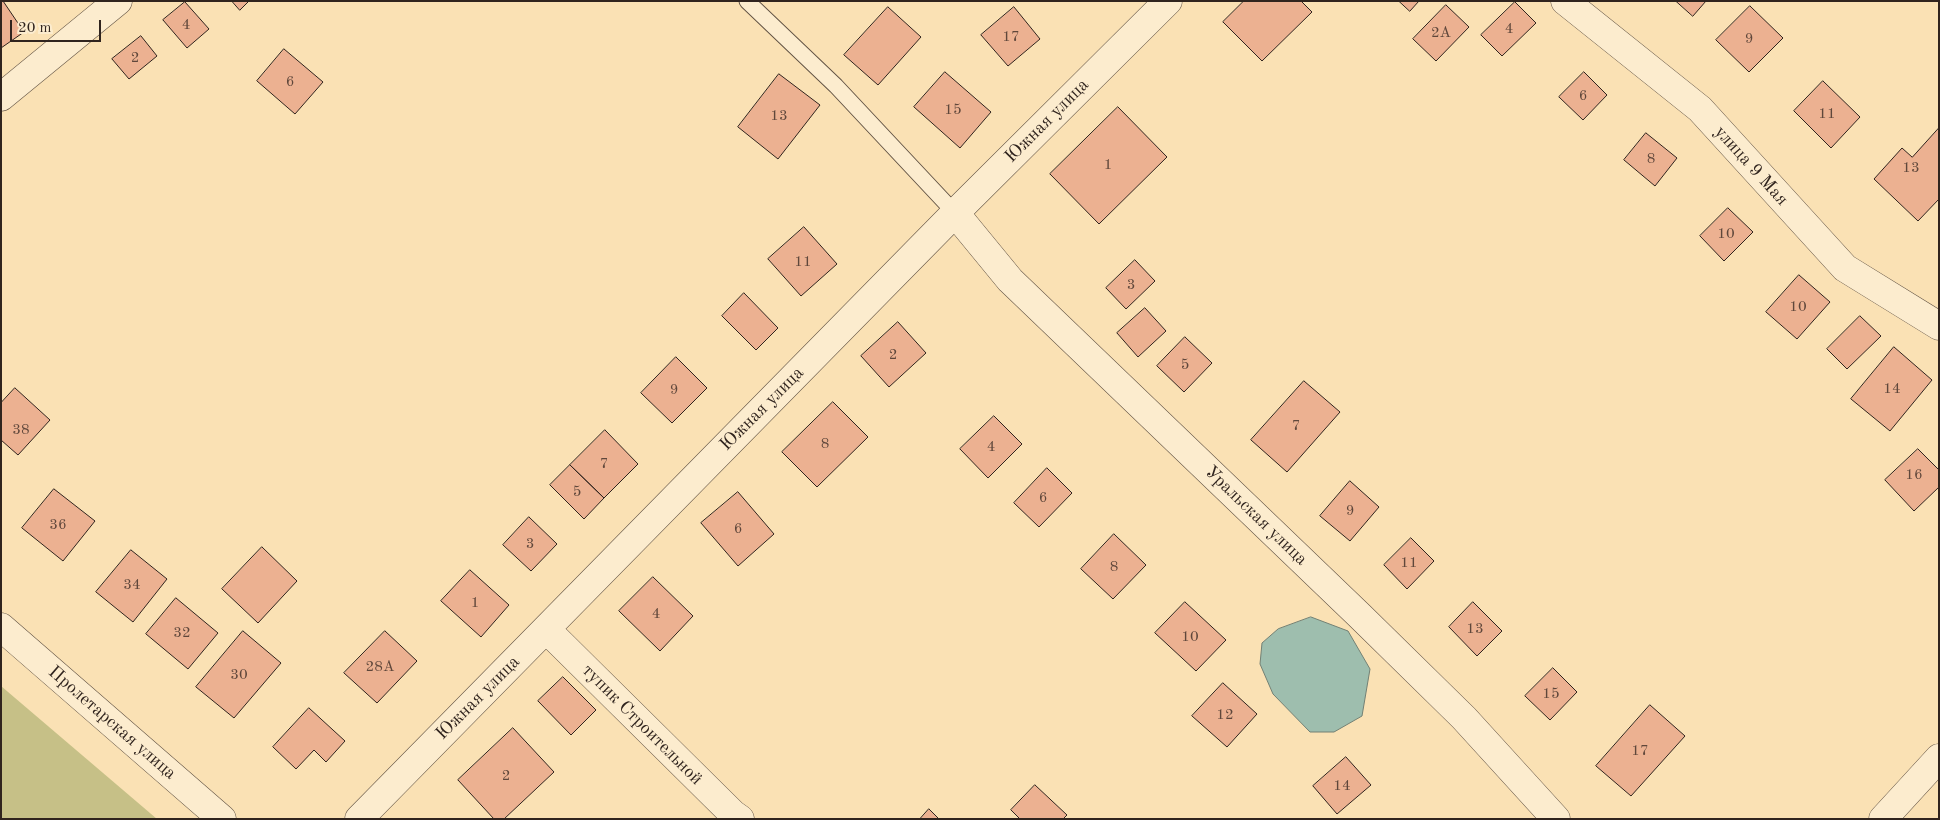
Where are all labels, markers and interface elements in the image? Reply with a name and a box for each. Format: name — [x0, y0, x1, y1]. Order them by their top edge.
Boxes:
scale bar — [12, 10, 104, 42]
house number: 4 — [182, 16, 190, 34]
house number: 4 — [1505, 20, 1513, 38]
text: 20 m — [18, 21, 52, 36]
house number: 2А — [1431, 24, 1451, 42]
house number: 17 — [1002, 28, 1020, 46]
house number: 9 — [1745, 30, 1753, 48]
house number: 2 — [131, 49, 139, 67]
house number: 6 — [286, 73, 294, 91]
street label: Южная улица — [1000, 74, 1094, 168]
house number: 6 — [1579, 87, 1587, 105]
house number: 15 — [944, 101, 962, 119]
house number: 11 — [1818, 105, 1836, 123]
house number: 13 — [770, 107, 788, 125]
street label: улица 9 Мая — [1710, 122, 1792, 210]
house number: 8 — [1647, 150, 1655, 168]
house number: 1 — [1104, 156, 1112, 174]
house number: 13 — [1902, 159, 1920, 177]
house number: 10 — [1717, 225, 1735, 243]
house number: 11 — [794, 253, 812, 271]
house number: 3 — [1127, 276, 1135, 294]
house number: 10 — [1789, 298, 1807, 316]
house number: 2 — [889, 346, 897, 364]
house number: 5 — [1181, 356, 1189, 374]
street label: Южная улица — [715, 362, 809, 456]
house number: 14 — [1883, 380, 1901, 398]
house number: 9 — [670, 381, 678, 399]
house number: 7 — [1292, 417, 1300, 435]
house number: 38 — [12, 421, 30, 439]
house number: 8 — [821, 435, 829, 453]
house number: 4 — [987, 438, 995, 456]
house number: 7 — [600, 455, 608, 473]
street label: Уральская улица — [1200, 462, 1312, 570]
house number: 16 — [1905, 466, 1923, 484]
house number: 5 — [573, 483, 581, 501]
house number: 6 — [1039, 489, 1047, 507]
house number: 9 — [1346, 502, 1354, 520]
house number: 36 — [49, 516, 67, 534]
house number: 6 — [734, 520, 742, 538]
house number: 3 — [526, 535, 534, 553]
house number: 11 — [1400, 554, 1418, 572]
house number: 8 — [1110, 558, 1118, 576]
house number: 34 — [123, 576, 141, 594]
house number: 1 — [471, 594, 479, 612]
house number: 4 — [652, 605, 660, 623]
house number: 13 — [1466, 620, 1484, 638]
house number: 32 — [173, 624, 191, 642]
house number: 10 — [1181, 628, 1199, 646]
street label: Южная улица — [431, 651, 525, 745]
house number: 28А — [366, 658, 394, 676]
street label: тупик Строительной — [577, 660, 707, 790]
street label: Пролетарская улица — [44, 661, 180, 785]
house number: 30 — [230, 666, 248, 684]
house number: 15 — [1542, 685, 1560, 703]
house number: 12 — [1216, 706, 1234, 724]
house number: 17 — [1631, 742, 1649, 760]
house number: 2 — [502, 767, 510, 785]
house number: 14 — [1333, 777, 1351, 795]

